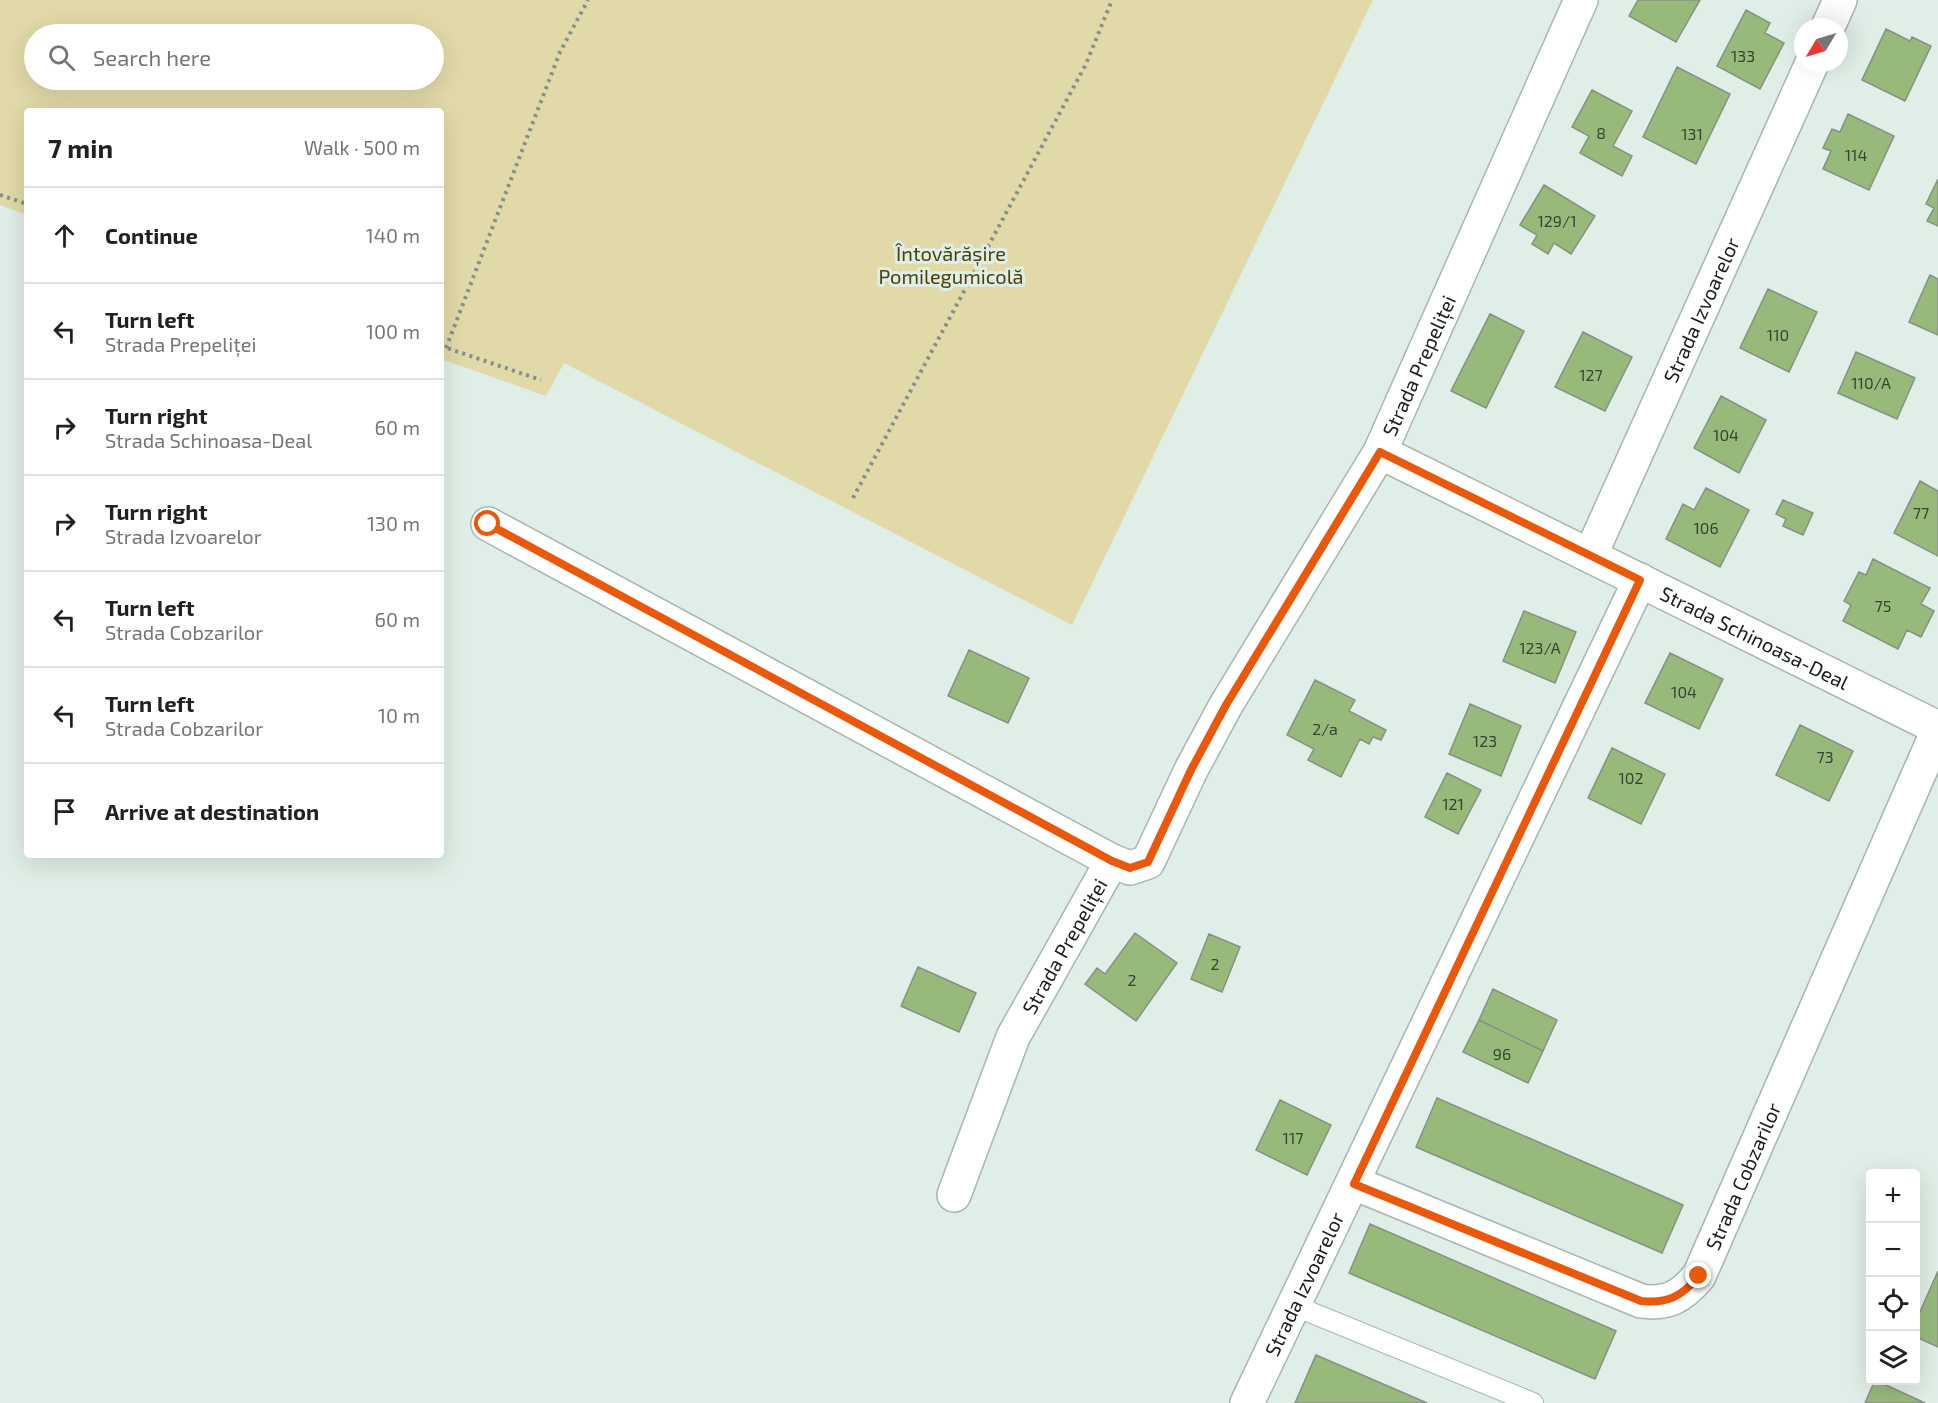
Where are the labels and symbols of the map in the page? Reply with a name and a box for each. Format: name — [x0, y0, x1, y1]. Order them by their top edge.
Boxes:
north arrow — [1794, 18, 1848, 72]
house number: 133 — [1731, 46, 1755, 65]
house number: 8 — [1596, 123, 1606, 142]
house number: 131 — [1681, 124, 1703, 143]
house number: 114 — [1845, 145, 1867, 164]
house number: 129/1 — [1537, 211, 1577, 230]
street label: Strada Izvoarelor — [1658, 233, 1744, 386]
park label: Întovărășire Pomilegumicolă — [878, 241, 1024, 288]
street label: Strada Prepeliței — [1377, 291, 1460, 440]
house number: 110 — [1767, 325, 1789, 344]
house number: 127 — [1579, 365, 1603, 384]
house number: 110/A — [1851, 373, 1891, 392]
house number: 104 — [1713, 425, 1739, 444]
house number: 77 — [1913, 503, 1929, 522]
route start — [474, 510, 500, 536]
house number: 106 — [1693, 518, 1719, 537]
street label: Strada Schinoasa-Deal — [1656, 581, 1853, 694]
house number: 75 — [1875, 596, 1891, 615]
house number: 123/A — [1519, 638, 1561, 657]
house number: 104 — [1671, 682, 1697, 701]
house number: 2/a — [1312, 719, 1338, 738]
house number: 123 — [1473, 731, 1497, 750]
house number: 73 — [1816, 747, 1834, 766]
house number: 102 — [1618, 768, 1644, 787]
house number: 121 — [1442, 794, 1464, 813]
street label: Strada Prepeliței — [1017, 874, 1112, 1018]
house number: 2 — [1211, 954, 1220, 973]
house number: 2 — [1128, 970, 1137, 989]
house number: 96 — [1493, 1044, 1511, 1063]
street label: Strada Cobzarilor — [1700, 1099, 1785, 1254]
house number: 117 — [1283, 1128, 1303, 1147]
street label: Strada Izvoarelor — [1259, 1208, 1349, 1360]
route end — [1685, 1262, 1711, 1288]

